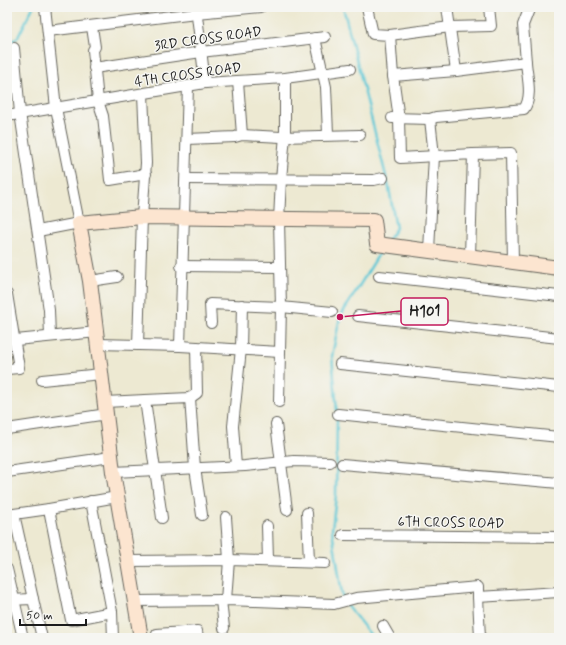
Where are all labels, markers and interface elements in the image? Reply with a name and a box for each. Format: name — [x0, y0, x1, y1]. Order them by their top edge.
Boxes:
street label: 3RD CROSS ROAD — [153, 23, 263, 55]
street label: 4TH CROSS ROAD — [133, 59, 243, 91]
callout: H101 — [401, 298, 448, 325]
text: H101 — [410, 302, 440, 322]
street label: 6TH CROSS ROAD — [397, 513, 505, 533]
scale bar — [20, 601, 86, 627]
text: 50 m — [26, 608, 53, 624]

